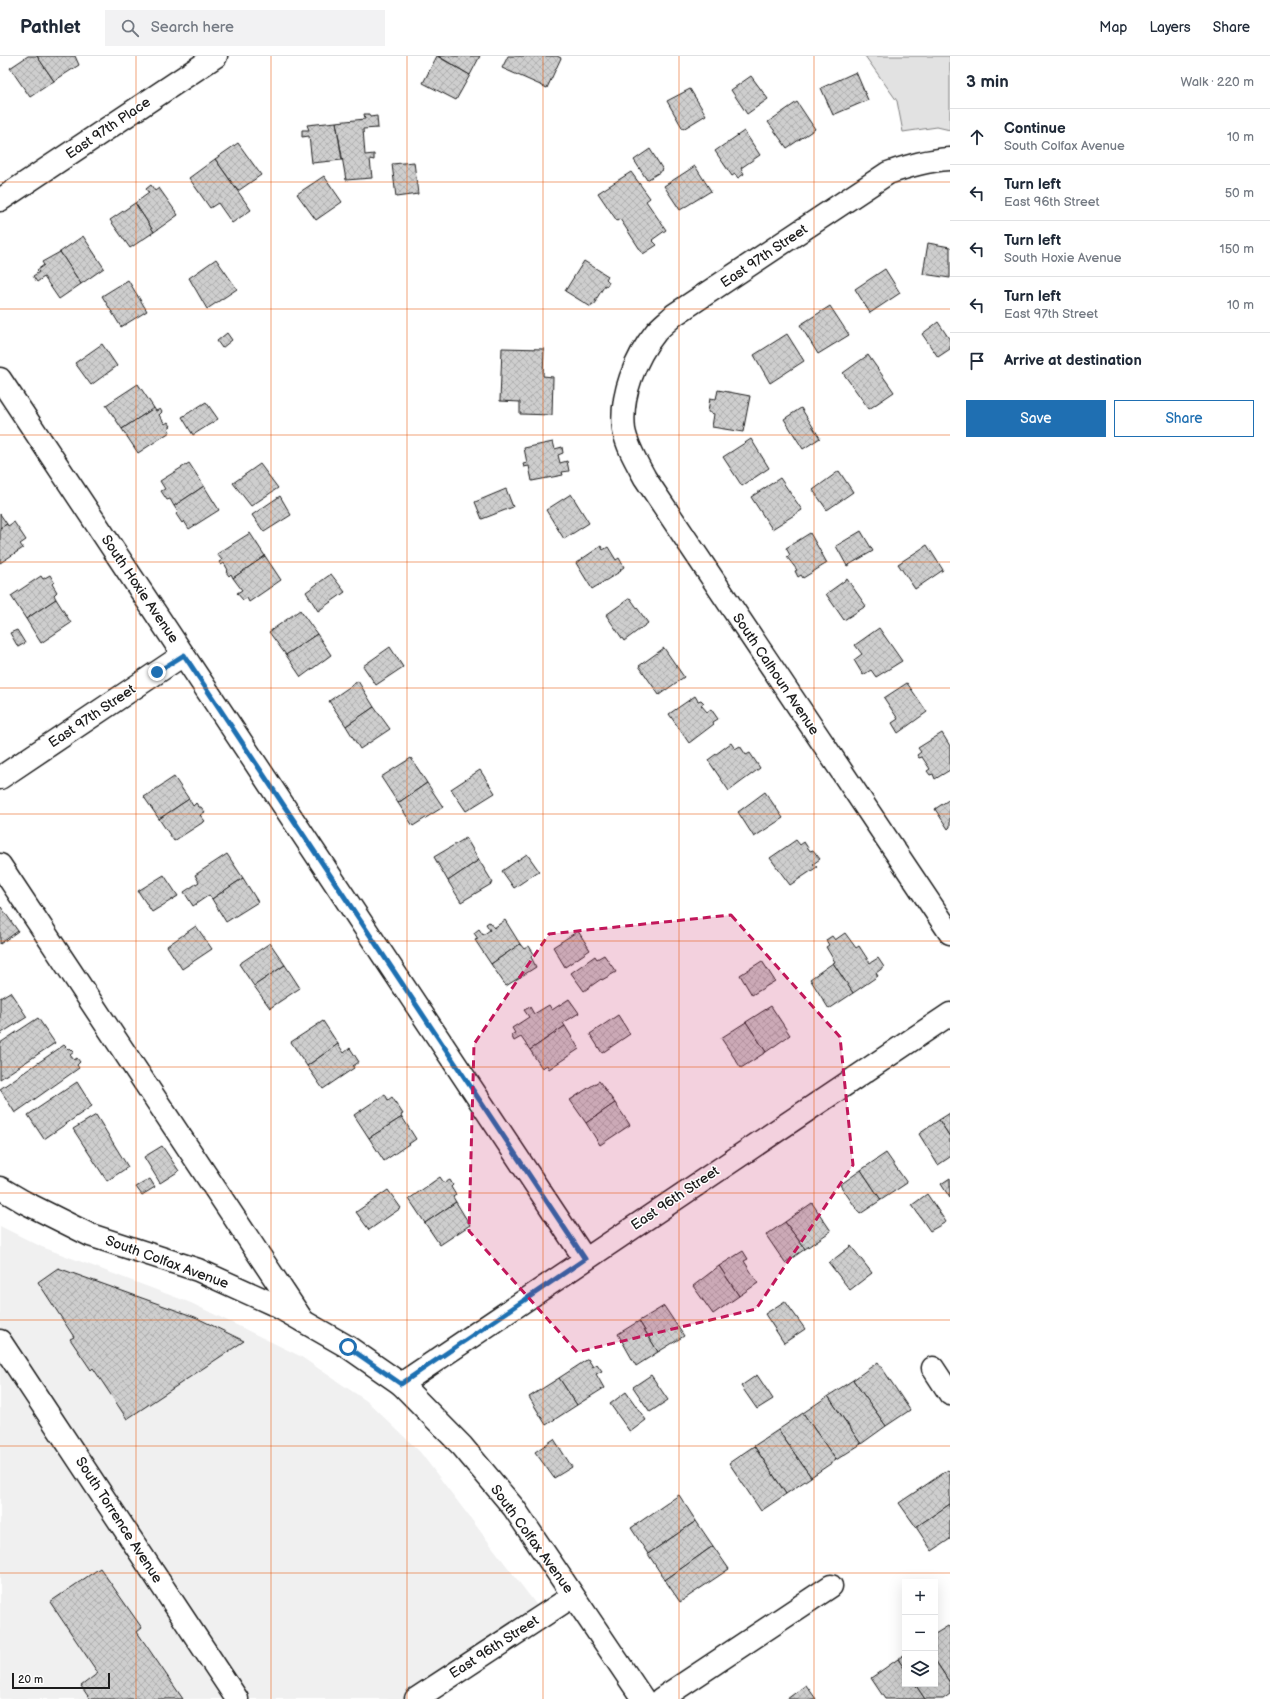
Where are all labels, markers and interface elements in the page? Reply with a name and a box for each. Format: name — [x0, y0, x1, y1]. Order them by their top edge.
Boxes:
search box — [105, 10, 385, 46]
text: Pathlet — [20, 16, 81, 39]
icon: search — [119, 17, 141, 39]
text: Search here — [151, 18, 234, 37]
text: Map — [1099, 19, 1127, 36]
text: Layers — [1149, 19, 1191, 36]
text: Share — [1213, 19, 1250, 36]
text: 3 min — [966, 72, 1009, 92]
text: Walk · 220 m — [1181, 74, 1254, 90]
street label: East 97th Place — [62, 93, 154, 163]
text: Continue — [1004, 119, 1066, 138]
icon: ahead — [966, 126, 988, 148]
text: 10 m — [1227, 129, 1254, 145]
text: South Colfax Avenue — [1004, 138, 1125, 154]
text: Turn left — [1004, 175, 1061, 194]
icon: left — [966, 182, 988, 204]
text: 50 m — [1225, 185, 1254, 201]
text: East 96th Street — [1004, 194, 1099, 210]
street label: East 97th Street — [717, 220, 811, 291]
text: Turn left — [1004, 231, 1061, 250]
icon: left — [966, 238, 988, 260]
text: 150 m — [1220, 241, 1254, 257]
text: South Hoxie Avenue — [1004, 250, 1122, 266]
text: Turn left — [1004, 287, 1061, 306]
icon: left — [966, 294, 988, 316]
text: 10 m — [1227, 297, 1254, 313]
text: East 97th Street — [1004, 306, 1098, 322]
icon: arrive — [966, 350, 988, 372]
text: Arrive at destination — [1004, 351, 1142, 370]
button: Save — [966, 400, 1106, 437]
button: Share — [1114, 400, 1254, 437]
street label: South Hoxie Avenue — [98, 532, 182, 646]
street label: South Calhoun Avenue — [729, 610, 823, 738]
route end — [148, 663, 166, 681]
street label: East 97th Street — [45, 680, 139, 751]
street label: East 96th Street — [628, 1162, 723, 1234]
street label: South Colfax Avenue — [103, 1232, 231, 1292]
route start — [339, 1338, 357, 1356]
street label: South Torrence Avenue — [72, 1454, 166, 1586]
street label: South Colfax Avenue — [487, 1481, 577, 1597]
map controls — [902, 1579, 938, 1687]
button: + — [902, 1579, 938, 1615]
street label: East 96th Street — [446, 1612, 542, 1682]
button: − — [902, 1615, 938, 1651]
button: layers — [902, 1651, 938, 1687]
scale bar — [12, 1671, 110, 1690]
text: 20 m — [18, 1673, 43, 1686]

